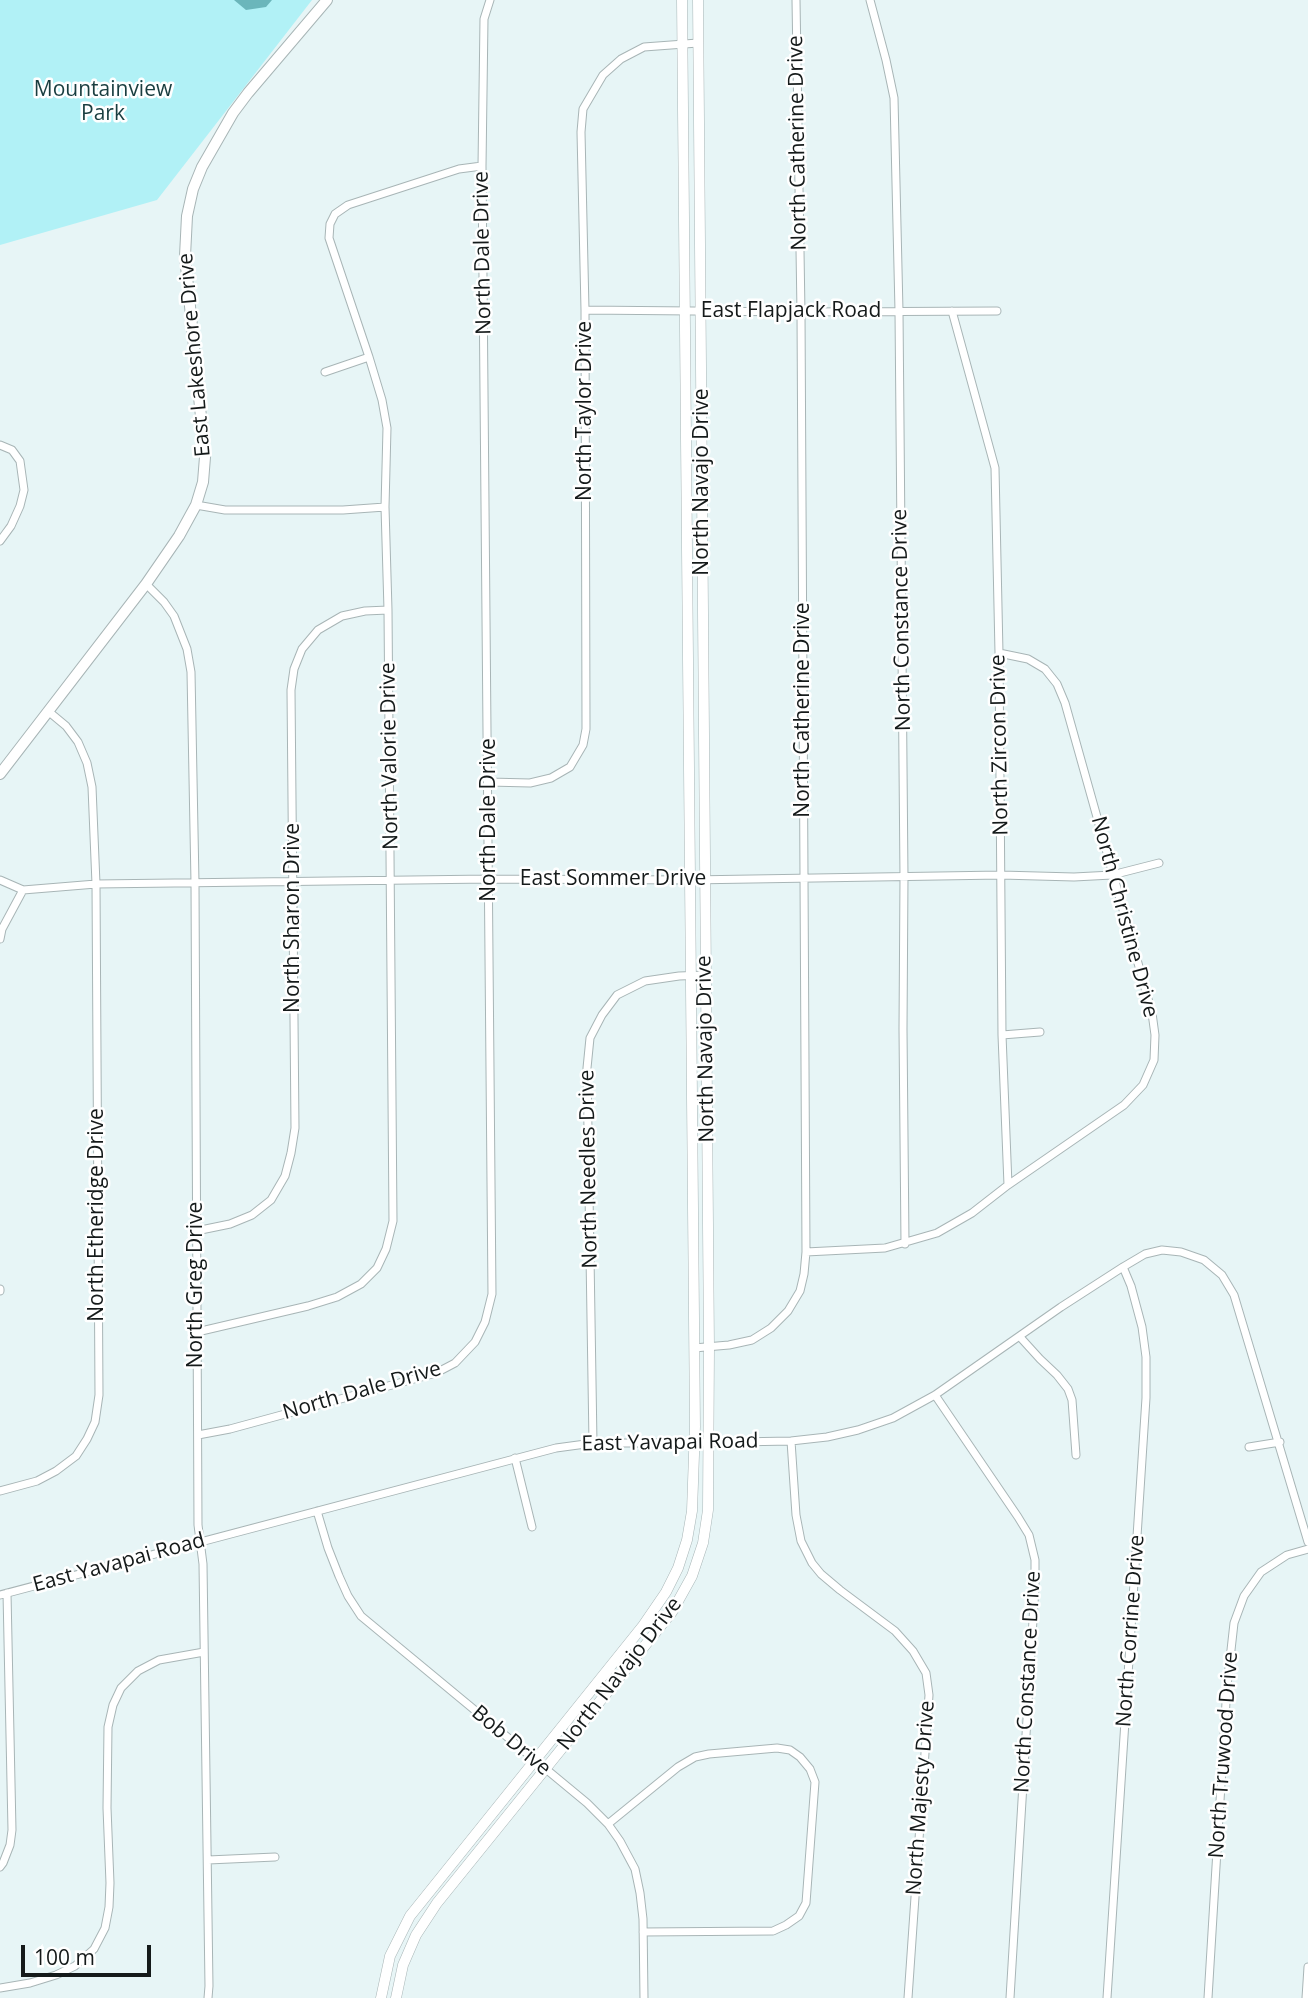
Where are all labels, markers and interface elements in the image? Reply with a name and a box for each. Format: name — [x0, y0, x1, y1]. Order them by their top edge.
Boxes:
street label: North Catherine Drive — [784, 35, 812, 251]
park label: Mountainview Park — [34, 77, 172, 127]
street label: North Dale Drive — [469, 171, 497, 335]
street label: East Lakeshore Drive — [174, 252, 216, 458]
street label: East Flapjack Road — [701, 298, 881, 324]
street label: North Taylor Drive — [572, 321, 598, 501]
street label: North Navajo Drive — [689, 388, 715, 576]
street label: North Constance Drive — [887, 509, 917, 731]
street label: North Catherine Drive — [790, 602, 816, 818]
street label: North Zircon Drive — [986, 654, 1014, 836]
street label: North Valorie Drive — [376, 662, 404, 850]
street label: North Dale Drive — [476, 738, 502, 902]
street label: North Christine Drive — [1085, 814, 1163, 1020]
street label: North Sharon Drive — [280, 823, 306, 1013]
street label: East Sommer Drive — [520, 866, 706, 892]
street label: North Navajo Drive — [692, 955, 720, 1143]
street label: North Needles Drive — [575, 1069, 603, 1269]
street label: North Etheridge Drive — [84, 1108, 110, 1322]
street label: North Greg Drive — [183, 1202, 209, 1368]
street label: North Dale Drive — [280, 1356, 444, 1426]
street label: East Yavapai Road — [581, 1429, 759, 1457]
street label: East Yavapai Road — [30, 1528, 208, 1598]
street label: North Corrine Drive — [1112, 1534, 1150, 1728]
street label: North Constance Drive — [1010, 1570, 1046, 1794]
street label: North Navajo Drive — [552, 1592, 688, 1756]
street label: North Truwood Drive — [1204, 1651, 1244, 1859]
street label: North Majesty Drive — [902, 1700, 940, 1896]
street label: Bob Drive — [466, 1701, 556, 1781]
scale bar — [24, 1932, 154, 1976]
text: 100 m — [34, 1943, 95, 1971]

